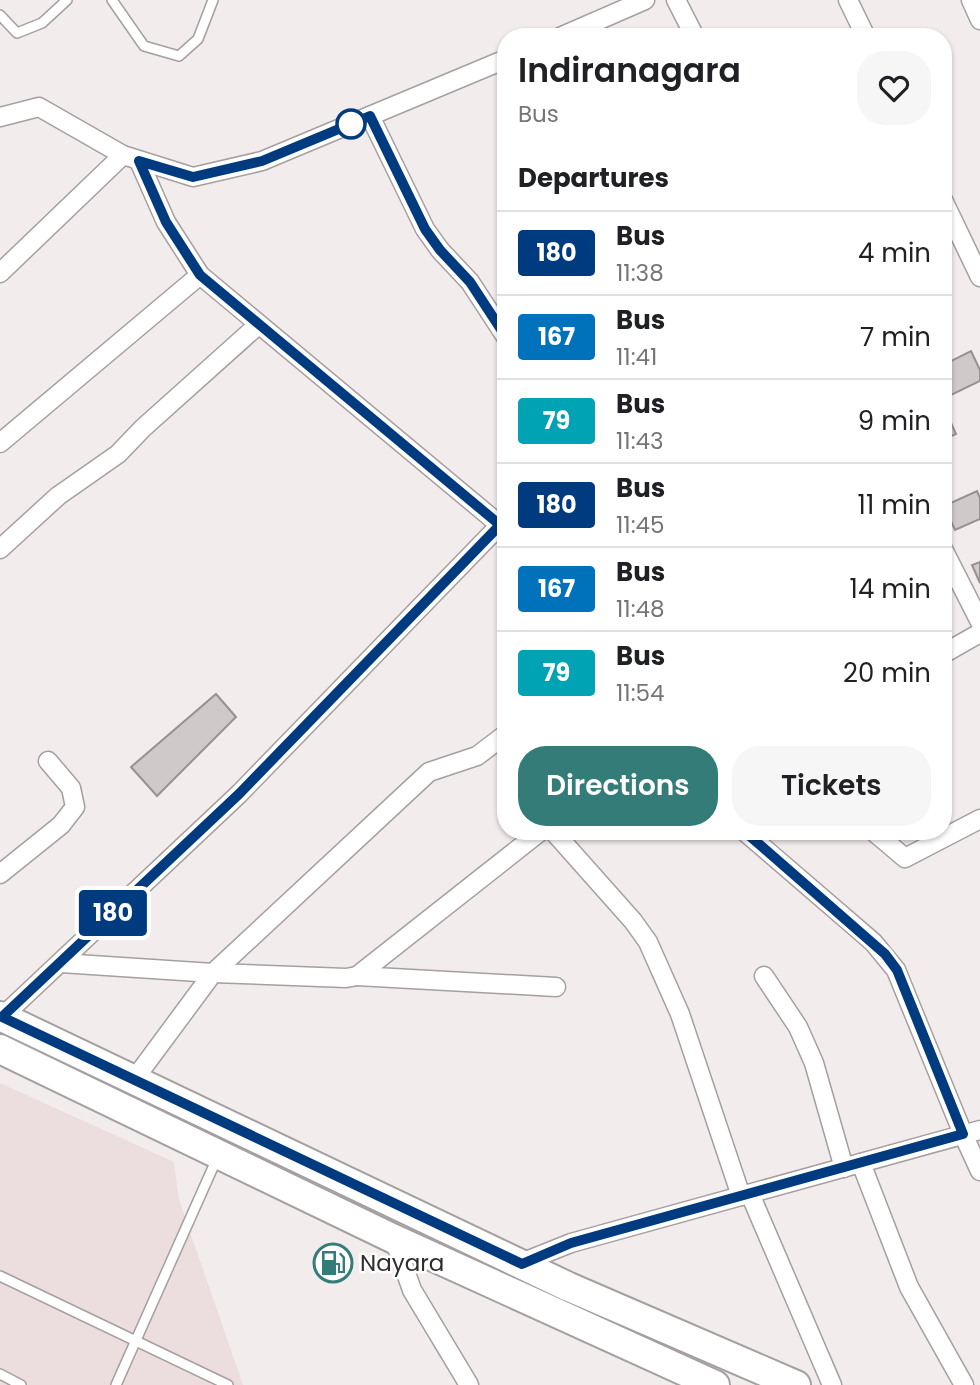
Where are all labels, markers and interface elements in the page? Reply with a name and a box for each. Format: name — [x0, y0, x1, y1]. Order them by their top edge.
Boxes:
text: Indiranagara — [518, 47, 741, 94]
button: heart — [857, 51, 931, 125]
text: Bus — [518, 98, 559, 130]
unlabelled marker — [336, 109, 366, 139]
text: Departures — [518, 160, 669, 196]
text: Bus — [616, 218, 665, 254]
text: 4 min — [858, 235, 931, 271]
text: 180 — [536, 236, 577, 269]
text: 11:38 — [616, 257, 664, 289]
text: Bus — [616, 302, 665, 338]
text: 7 min — [860, 319, 931, 355]
text: 167 — [538, 320, 575, 353]
text: 11:41 — [616, 341, 657, 373]
text: Bus — [616, 386, 665, 422]
text: 9 min — [858, 403, 931, 439]
text: 79 — [543, 404, 570, 437]
text: 11:43 — [616, 425, 664, 457]
text: Bus — [616, 470, 665, 506]
text: 11 min — [858, 487, 931, 523]
text: 180 — [536, 488, 577, 521]
text: 11:45 — [616, 509, 665, 541]
text: Bus — [616, 554, 665, 590]
text: 14 min — [850, 571, 931, 607]
text: 167 — [538, 572, 575, 605]
text: 11:48 — [616, 593, 665, 625]
text: Bus — [616, 638, 665, 674]
text: 20 min — [843, 655, 931, 691]
text: 79 — [543, 656, 570, 689]
text: 11:54 — [616, 677, 665, 709]
button: Directions — [518, 746, 718, 826]
button: Tickets — [732, 746, 931, 826]
line badge: 180 — [73, 890, 153, 936]
text: 180 — [93, 896, 133, 929]
fuel station icon: Nayara — [312, 1242, 354, 1284]
place label: Nayara — [360, 1247, 444, 1279]

